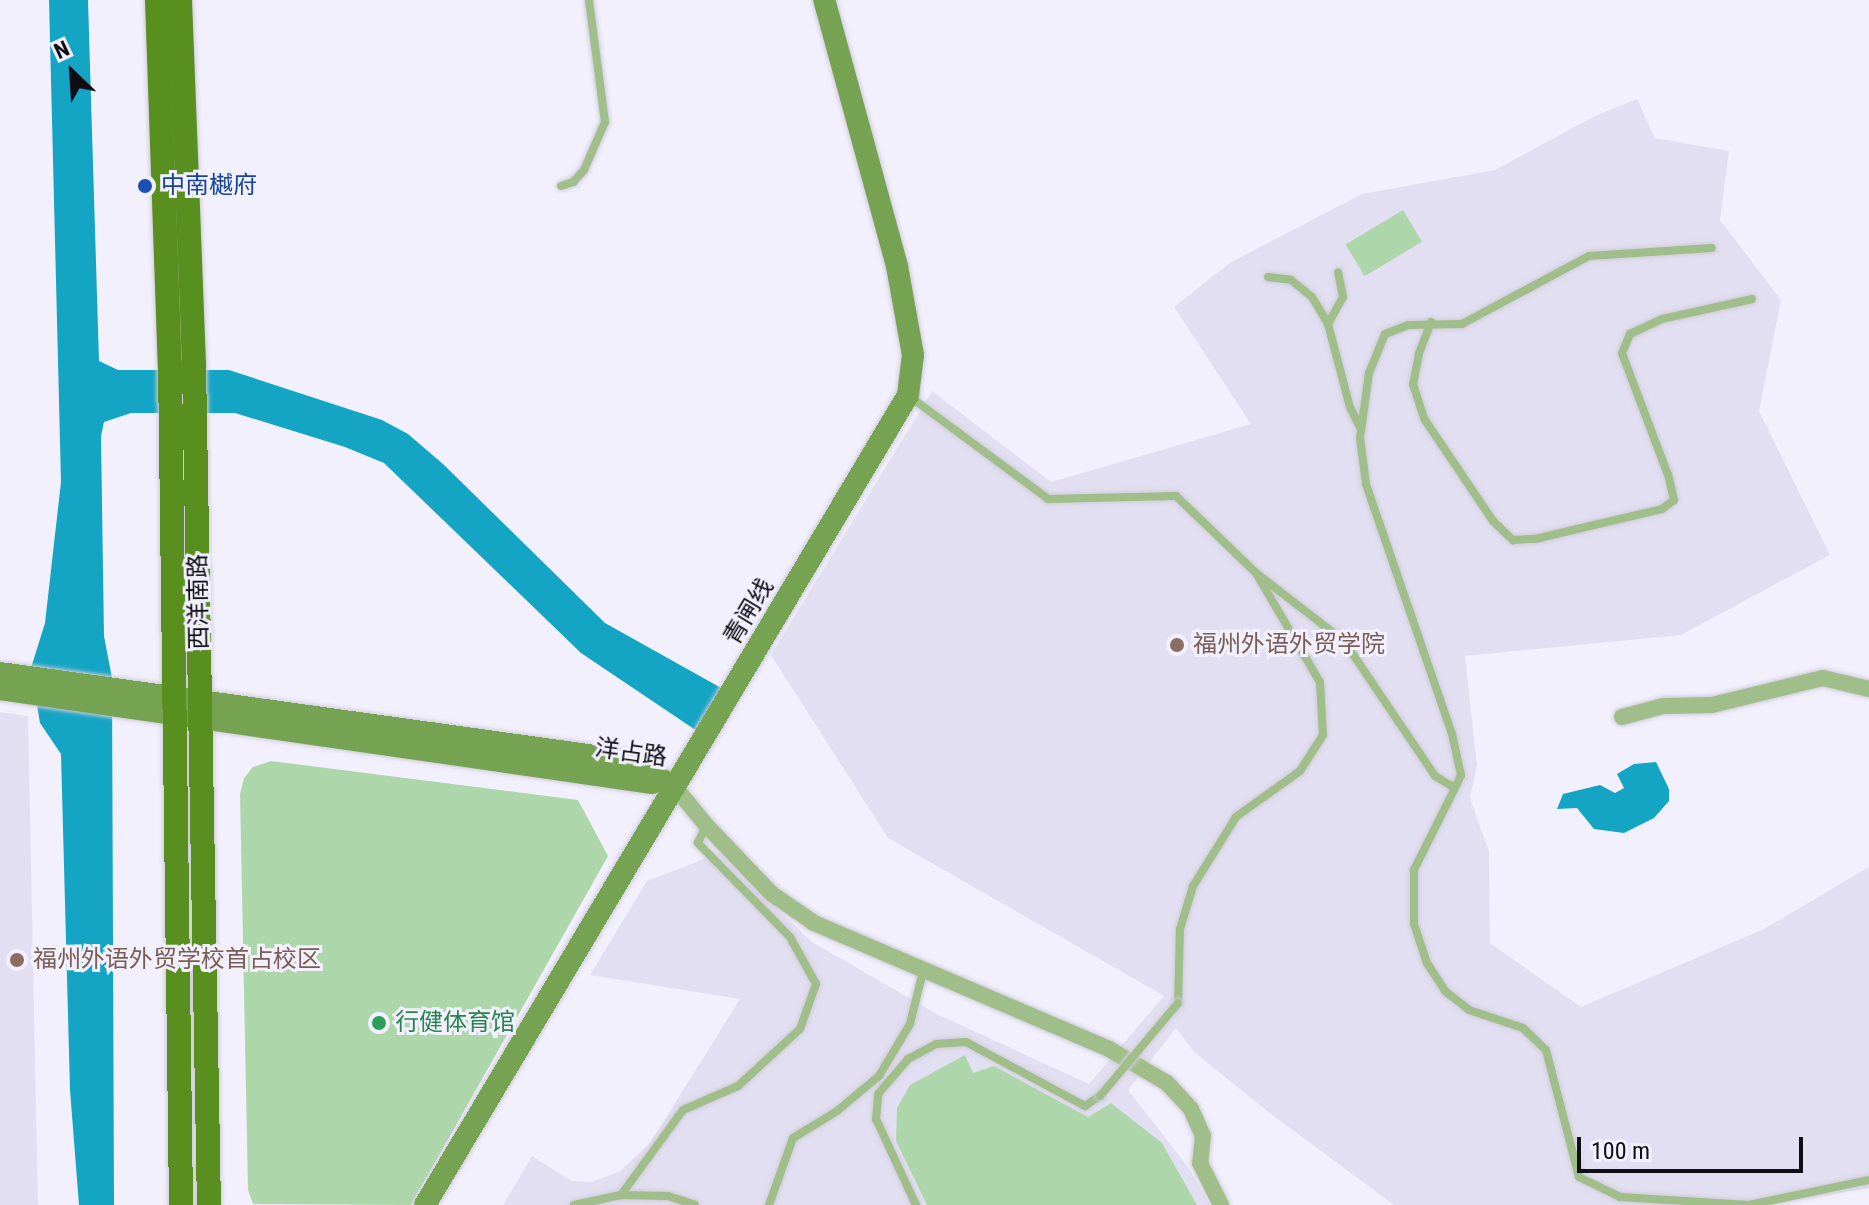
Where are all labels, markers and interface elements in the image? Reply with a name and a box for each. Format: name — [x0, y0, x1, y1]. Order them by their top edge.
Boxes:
north arrow — [32, 32, 112, 112]
text: N — [50, 36, 73, 64]
place label: 中南樾府 — [161, 172, 257, 200]
marker: 中南樾府 — [136, 177, 154, 195]
street label: 西洋南路 — [184, 554, 214, 650]
street label: 青闸线 — [718, 574, 780, 650]
place label: 福州外语外贸学院 — [1193, 631, 1385, 659]
marker: 福州外语外贸学院 — [1168, 636, 1186, 654]
street label: 洋占路 — [593, 734, 669, 772]
place label: 福州外语外贸学校首占校区 — [33, 946, 321, 974]
marker: 福州外语外贸学校首占校区 — [8, 951, 26, 969]
place label: 行健体育馆 — [395, 1009, 515, 1037]
marker: 行健体育馆 — [370, 1014, 388, 1032]
scale bar — [1581, 1121, 1807, 1171]
text: 100 m — [1591, 1137, 1650, 1165]

